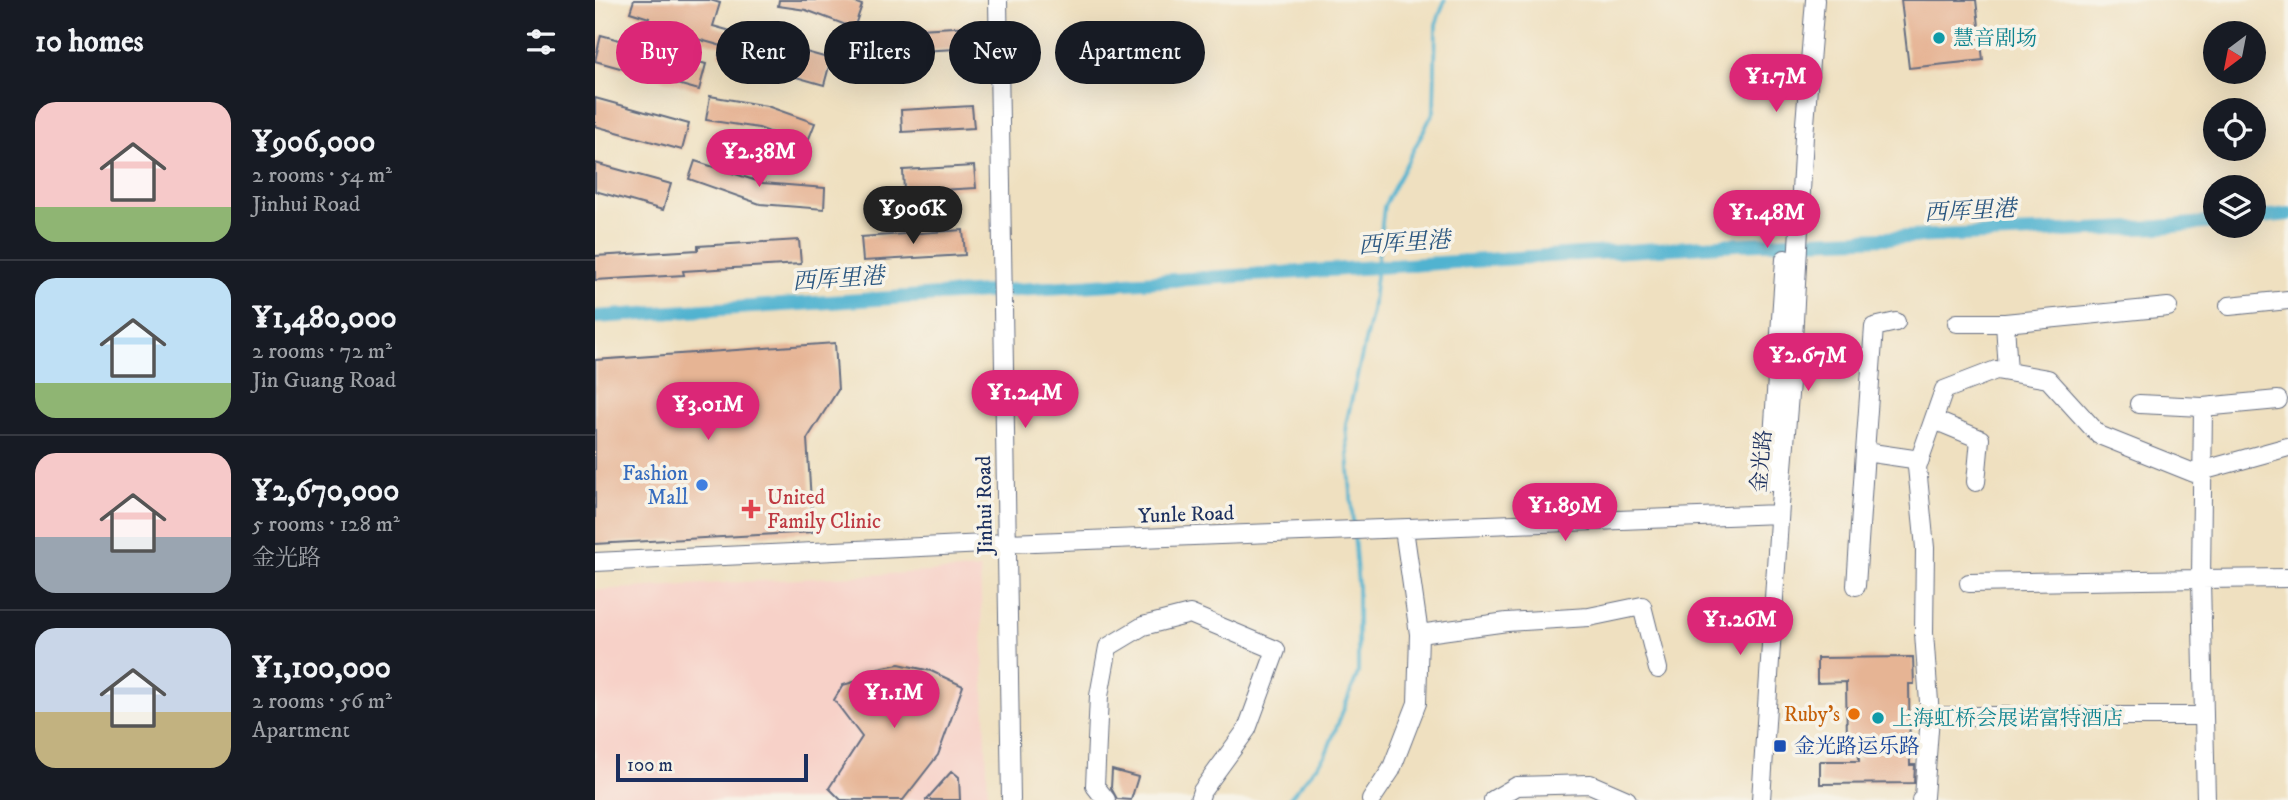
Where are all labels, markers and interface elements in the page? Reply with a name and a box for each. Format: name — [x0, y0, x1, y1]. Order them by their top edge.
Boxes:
chip: Buy — [616, 21, 702, 84]
chip: Rent — [716, 21, 810, 84]
chip: Filters — [824, 21, 935, 84]
chip: New — [949, 21, 1041, 84]
chip: Apartment — [1055, 21, 1205, 84]
north arrow — [2203, 21, 2266, 84]
map controls — [2203, 21, 2266, 238]
icon: filters — [522, 23, 560, 61]
text: 10 homes — [35, 24, 144, 61]
place label: 慧音剧场 — [1953, 26, 2037, 52]
marker: 慧音剧场 — [1931, 30, 1947, 46]
pin: ¥1.7M — [1727, 54, 1825, 114]
text: ¥1.7M — [1745, 62, 1807, 91]
button: locate — [2203, 98, 2266, 161]
text: ¥906,000 — [252, 124, 375, 161]
icon: home — [91, 130, 175, 214]
pin: ¥2.38M — [702, 130, 816, 189]
text: ¥2.38M — [722, 137, 796, 166]
text: 2 rooms · 54 m² — [252, 161, 392, 190]
button: layers — [2203, 175, 2266, 238]
pin: ¥906K — [864, 187, 962, 246]
text: Jinhui Road — [252, 190, 360, 219]
pin: ¥1.48M — [1710, 190, 1824, 250]
text: ¥906K — [879, 194, 947, 223]
water label: 西厍里港 — [1923, 194, 2020, 228]
text: ¥1.48M — [1729, 198, 1805, 227]
water label: 西厍里港 — [1357, 226, 1454, 261]
water label: 西厍里港 — [791, 262, 888, 297]
text: ¥1,480,000 — [252, 300, 397, 337]
icon: home — [91, 306, 175, 390]
pin: ¥2.67M — [1751, 334, 1865, 393]
text: 2 rooms · 72 m² — [252, 337, 392, 366]
text: ¥2.67M — [1769, 341, 1847, 370]
text: Jin Guang Road — [252, 366, 396, 395]
pin: ¥1.24M — [968, 370, 1082, 430]
text: ¥1.24M — [988, 378, 1062, 407]
pin: ¥3.01M — [651, 382, 765, 442]
text: ¥3.01M — [672, 390, 744, 419]
street label: 金光路 — [1746, 429, 1778, 494]
street label: Jinhui Road — [971, 455, 999, 557]
place label: Fashion Mall — [622, 461, 689, 511]
text: ¥2,670,000 — [252, 473, 399, 510]
marker: Fashion Mall — [694, 477, 710, 493]
icon: home — [91, 481, 175, 565]
pin: ¥1.89M — [1508, 484, 1622, 543]
place label: United Family Clinic — [767, 485, 881, 535]
text: ¥1.89M — [1528, 491, 1602, 520]
marker: United Family Clinic — [741, 499, 761, 519]
street label: Yunle Road — [1138, 500, 1235, 530]
text: 5 rooms · 128 m² — [252, 510, 400, 539]
text: 金光路 — [252, 544, 321, 573]
pin: ¥1.26M — [1683, 598, 1797, 657]
text: ¥1.26M — [1703, 605, 1777, 634]
text: ¥1,100,000 — [252, 650, 391, 687]
icon: home — [91, 656, 175, 740]
pin: ¥1.1M — [845, 670, 943, 730]
text: ¥1.1M — [865, 678, 923, 707]
text: 2 rooms · 56 m² — [252, 687, 392, 716]
place label: Ruby's — [1784, 702, 1840, 728]
marker: Ruby's — [1846, 706, 1862, 722]
place label: 上海虹桥会展诺富特酒店 — [1892, 706, 2123, 732]
marker: 上海虹桥会展诺富特酒店 — [1870, 710, 1886, 726]
text: Apartment — [252, 716, 350, 745]
place label: 金光路运乐路 — [1794, 734, 1920, 760]
marker: 金光路运乐路 — [1772, 738, 1788, 754]
scale bar — [616, 751, 809, 783]
text: 100 m — [627, 754, 673, 777]

